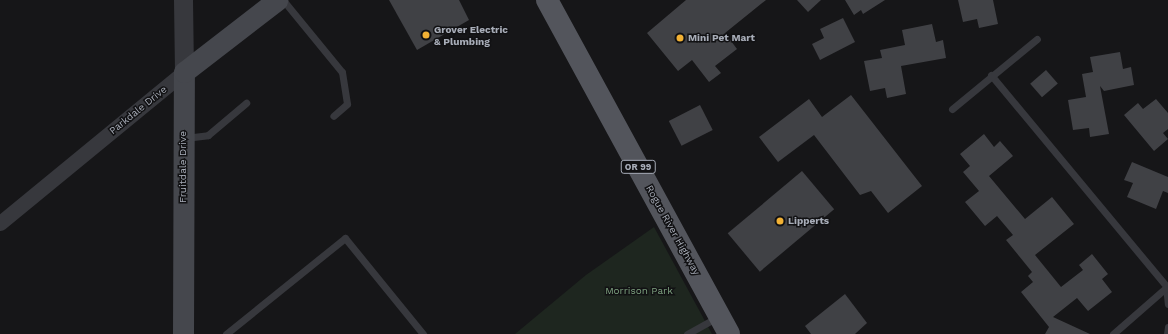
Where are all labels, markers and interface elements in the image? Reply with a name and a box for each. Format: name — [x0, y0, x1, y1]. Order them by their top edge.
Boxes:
place label: Grover Electric & Plumbing — [434, 23, 508, 46]
marker: Grover Electric & Plumbing — [421, 30, 431, 40]
place label: Mini Pet Mart — [688, 32, 755, 44]
marker: Mini Pet Mart — [675, 33, 685, 43]
street label: Parkdale Drive — [107, 83, 169, 137]
street label: Fruitdale Drive — [177, 131, 189, 203]
road number: OR 99 — [620, 160, 656, 174]
street label: Rogue River Highway — [643, 183, 703, 277]
place label: Lipperts — [788, 215, 829, 227]
marker: Lipperts — [775, 216, 785, 226]
park label: Morrison Park — [605, 285, 673, 297]

